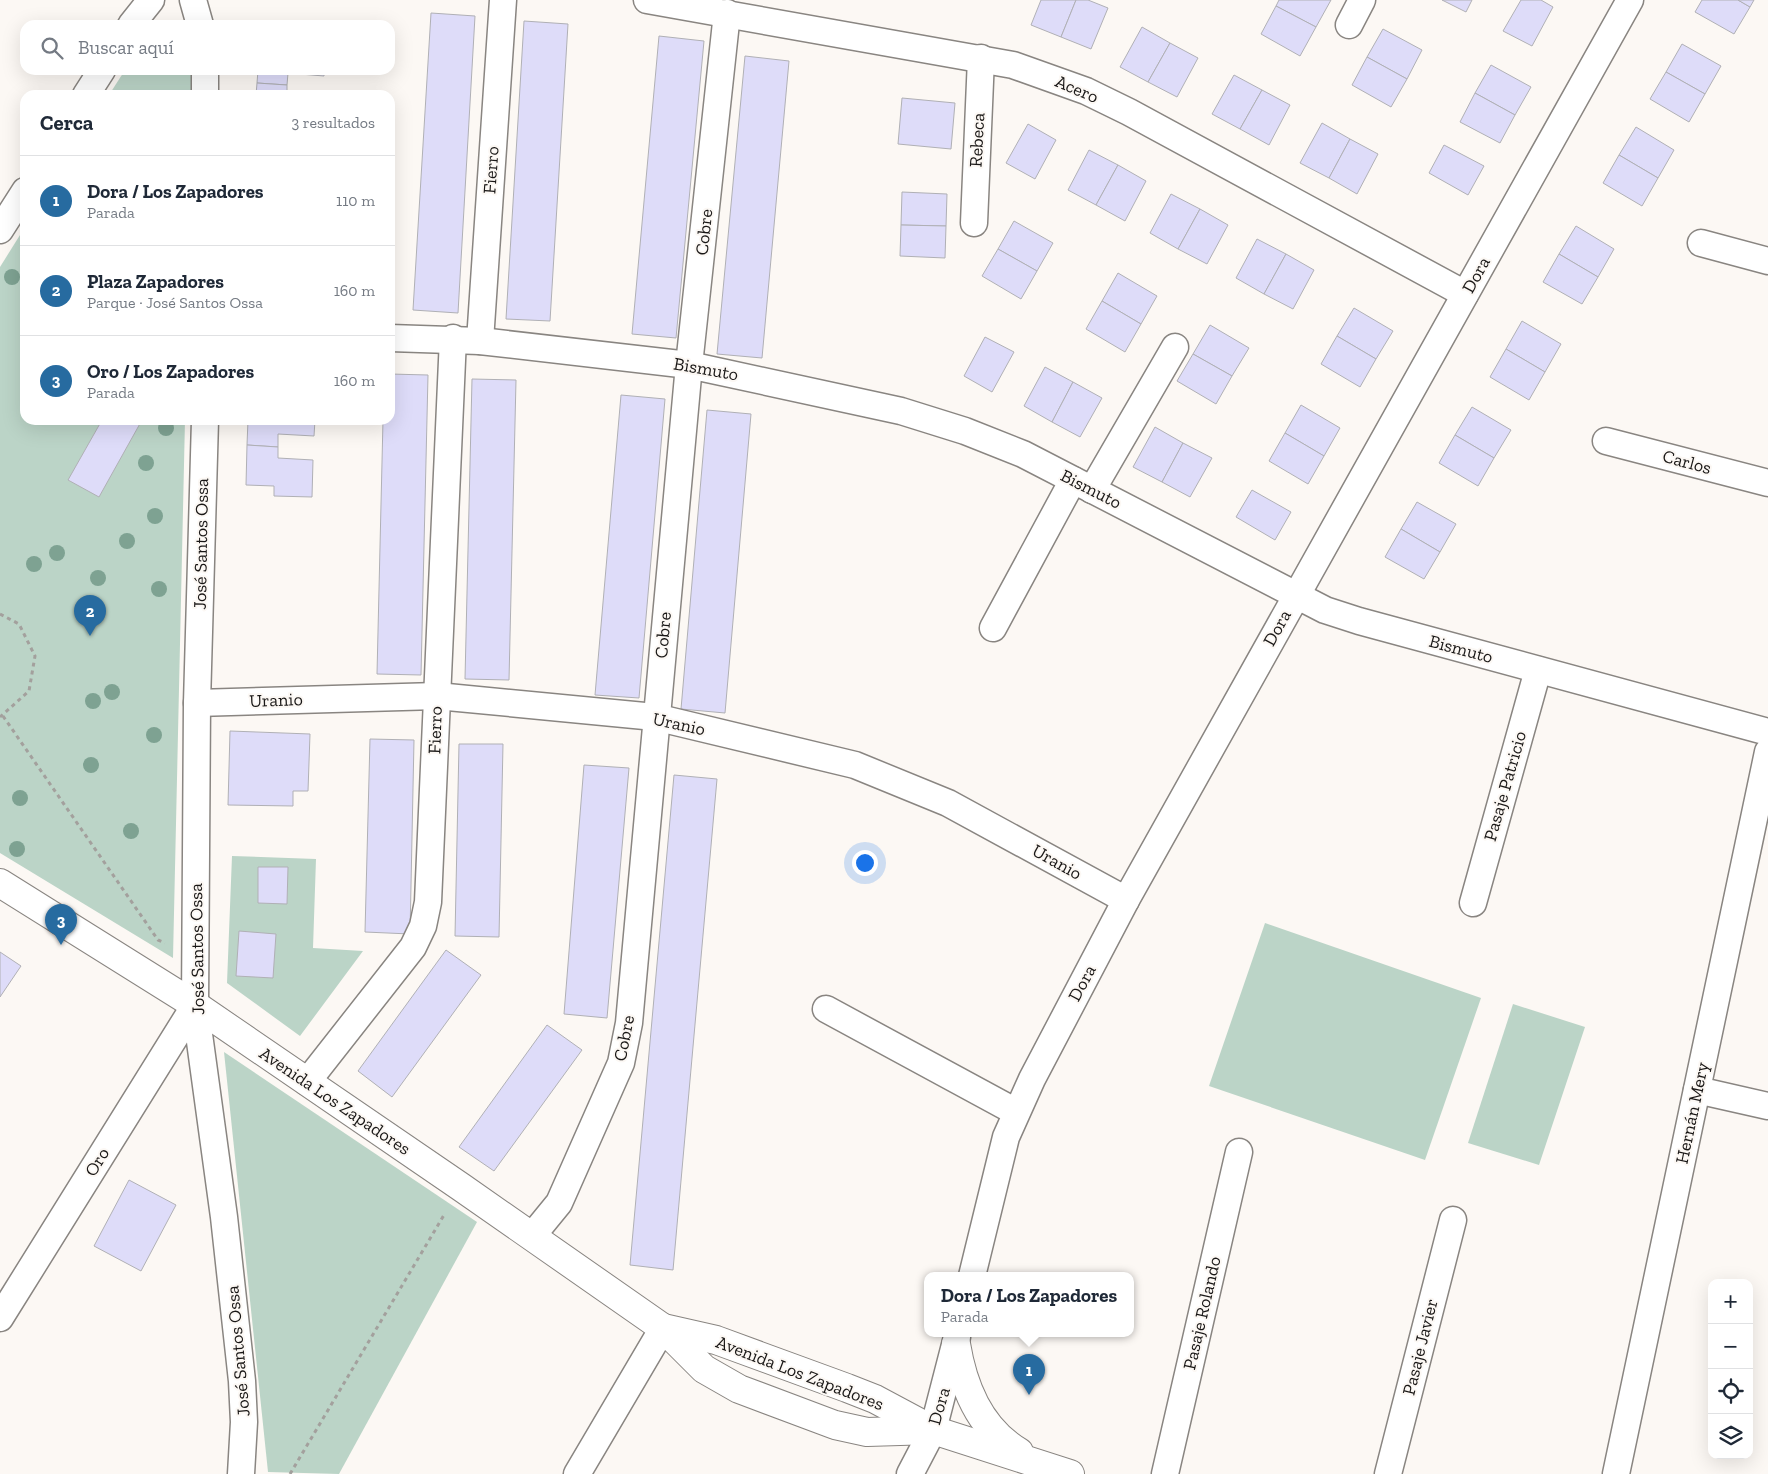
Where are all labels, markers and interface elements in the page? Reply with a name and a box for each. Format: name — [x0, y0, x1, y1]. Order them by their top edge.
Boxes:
search box — [20, 20, 395, 75]
icon: search — [38, 34, 66, 62]
text: Buscar aquí — [78, 36, 174, 59]
street label: Acero — [1052, 70, 1102, 108]
text: Cerca — [40, 110, 93, 135]
street label: Rebeca — [965, 112, 989, 168]
text: 3 resultados — [291, 113, 375, 132]
street label: Fierro — [478, 145, 504, 195]
text: Dora / Los Zapadores — [87, 180, 264, 203]
text: 1 — [53, 191, 59, 210]
text: 110 m — [336, 191, 375, 210]
text: Parada — [87, 203, 135, 222]
street label: Cobre — [691, 208, 717, 256]
street label: Dora — [1457, 253, 1495, 297]
text: Plaza Zapadores — [87, 270, 224, 293]
text: 2 — [52, 281, 60, 300]
text: 160 m — [334, 281, 375, 300]
text: Parque · José Santos Ossa — [87, 293, 263, 312]
street label: Bismuto — [672, 352, 740, 386]
text: Oro / Los Zapadores — [87, 360, 254, 383]
text: 3 — [52, 371, 60, 390]
text: 160 m — [334, 371, 375, 390]
text: Parada — [87, 383, 135, 402]
street label: Carlos — [1660, 445, 1714, 479]
street label: Bismuto — [1057, 464, 1125, 514]
street label: José Santos Ossa — [189, 478, 213, 610]
pin: 2 — [74, 595, 106, 636]
street label: Dora — [1258, 606, 1296, 650]
street label: Cobre — [650, 611, 676, 659]
street label: Bismuto — [1427, 630, 1495, 668]
street label: Uranio — [249, 688, 303, 712]
street label: Fierro — [423, 706, 447, 754]
street label: Uranio — [651, 708, 707, 740]
street label: Pasaje Patricio — [1479, 728, 1531, 844]
street label: Uranio — [1028, 839, 1086, 885]
your location — [852, 850, 878, 876]
street label: José Santos Ossa — [185, 883, 209, 1015]
pin: 3 — [45, 904, 77, 945]
street label: Dora — [1063, 961, 1101, 1005]
street label: Cobre — [609, 1013, 639, 1063]
street label: Avenida Los Zapadores — [255, 1042, 415, 1160]
street label: Hernán Mery — [1671, 1059, 1714, 1166]
street label: Oro — [80, 1143, 114, 1181]
street label: Pasaje Rolando — [1178, 1254, 1226, 1372]
popup — [924, 1272, 1134, 1337]
map controls — [1708, 1279, 1753, 1459]
button: + — [1708, 1279, 1753, 1324]
street label: José Santos Ossa — [221, 1284, 255, 1417]
text: Dora / Los Zapadores — [941, 1284, 1117, 1307]
street label: Pasaje Javier — [1397, 1297, 1443, 1397]
text: Parada — [941, 1307, 988, 1326]
button: − — [1708, 1324, 1753, 1369]
street label: Avenida Los Zapadores — [713, 1331, 887, 1415]
pin: 1 — [1013, 1354, 1045, 1395]
button: locate — [1708, 1369, 1753, 1414]
street label: Dora — [923, 1384, 955, 1427]
button: layers — [1708, 1414, 1753, 1459]

